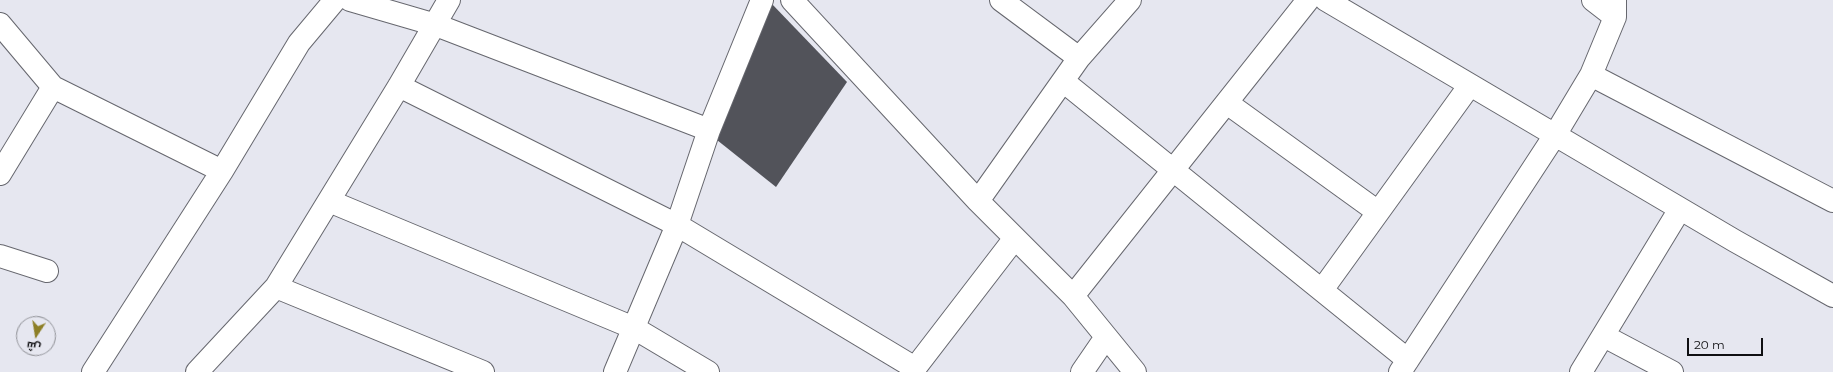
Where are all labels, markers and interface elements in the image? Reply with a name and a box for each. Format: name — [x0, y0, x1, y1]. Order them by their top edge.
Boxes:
north arrow — [16, 316, 56, 356]
scale bar — [1689, 330, 1765, 356]
text: 20 m — [1694, 337, 1725, 352]
text: ش — [25, 338, 42, 355]

